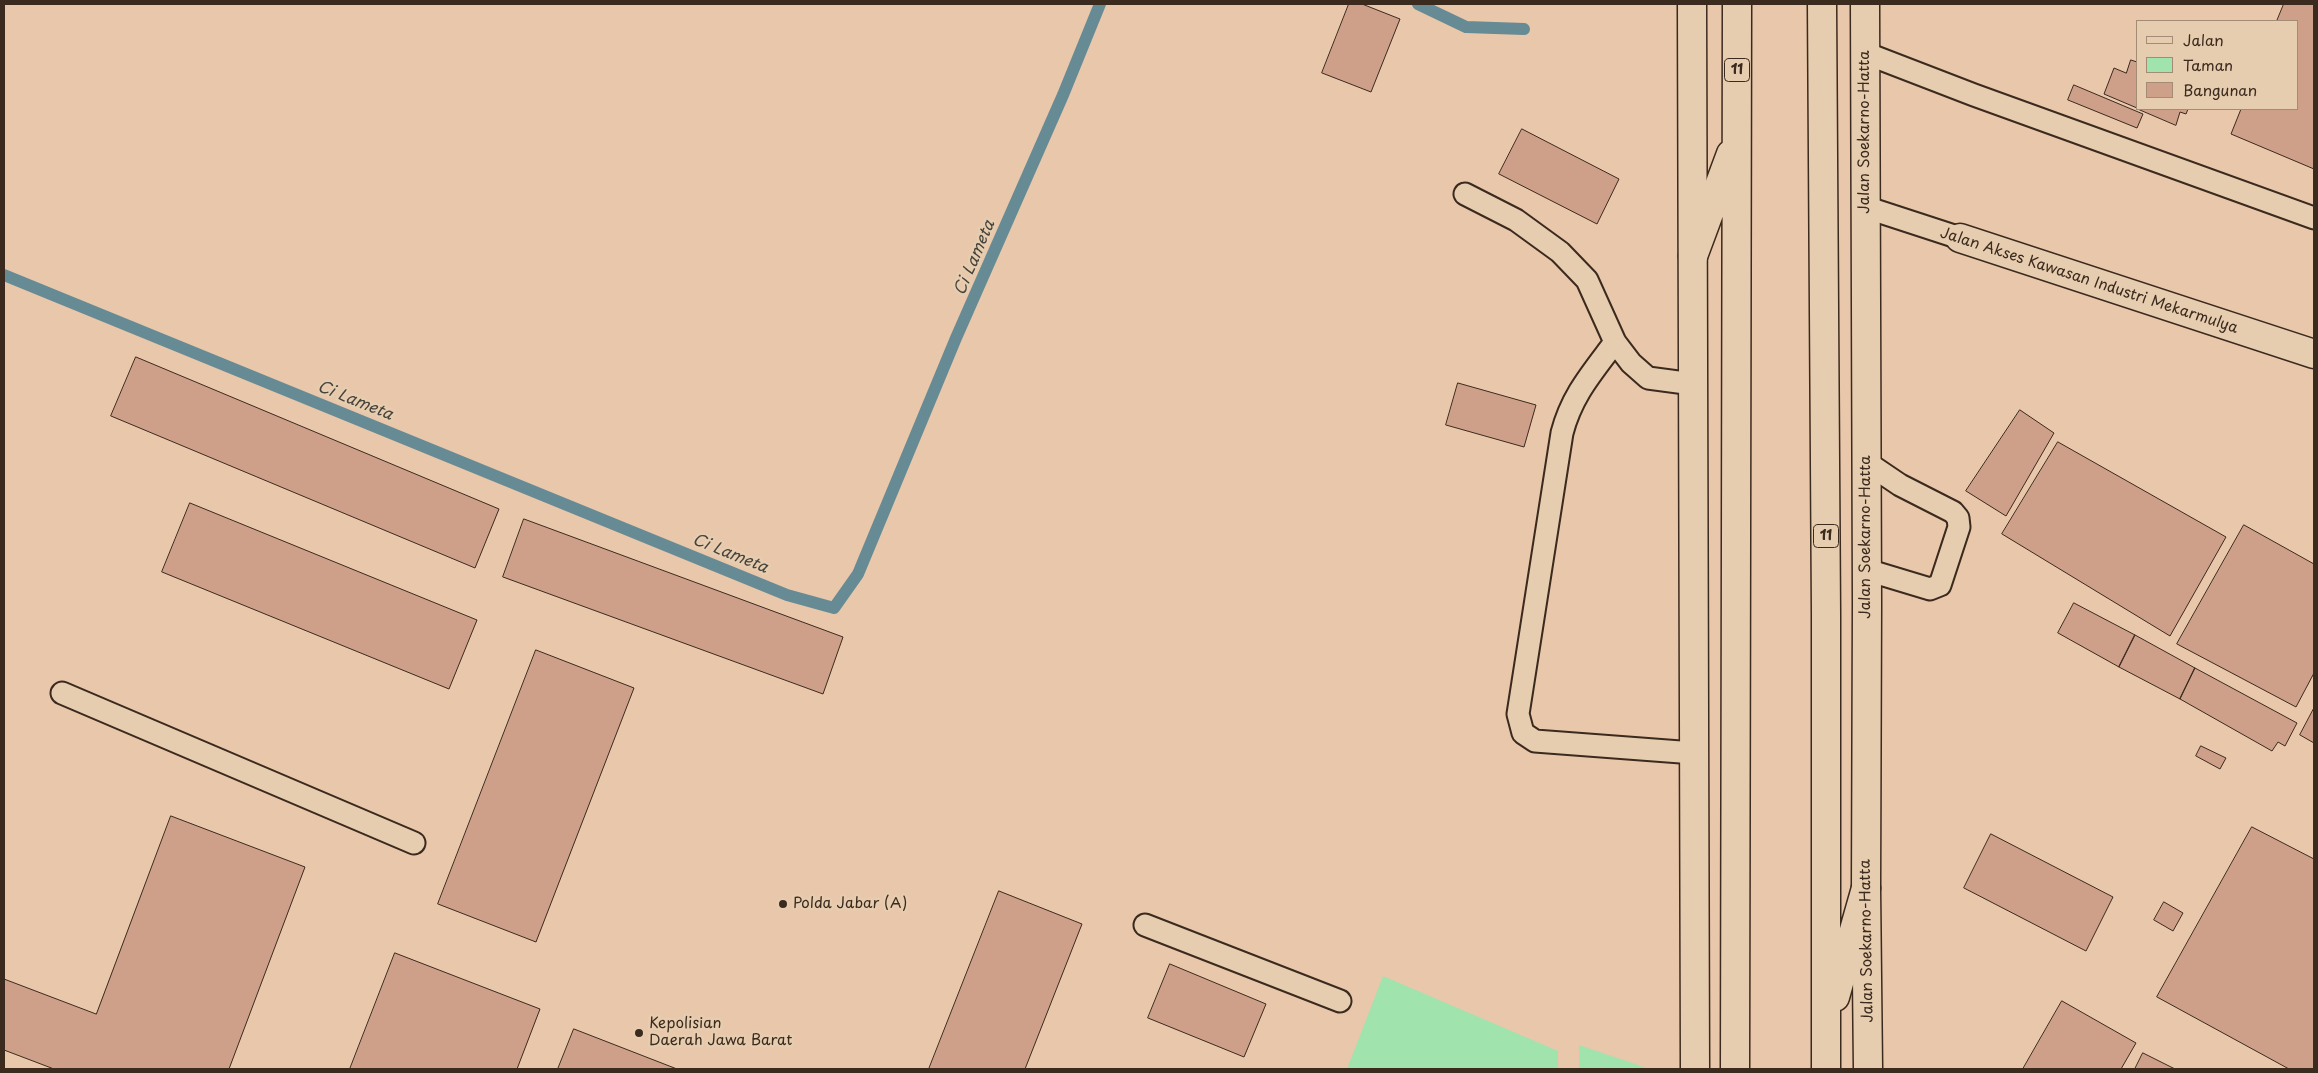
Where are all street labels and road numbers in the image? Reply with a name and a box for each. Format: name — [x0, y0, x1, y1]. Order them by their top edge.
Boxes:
street label: Jalan Soekarno-Hatta — [1856, 50, 1874, 214]
road number: 11 — [1724, 58, 1750, 82]
street label: Jalan Akses Kawasan Industri Mekarmulya — [1938, 224, 2240, 338]
street label: Jalan Soekarno-Hatta — [1857, 455, 1875, 619]
road number: 11 — [1814, 524, 1838, 548]
street label: Jalan Soekarno-Hatta — [1857, 859, 1877, 1023]

